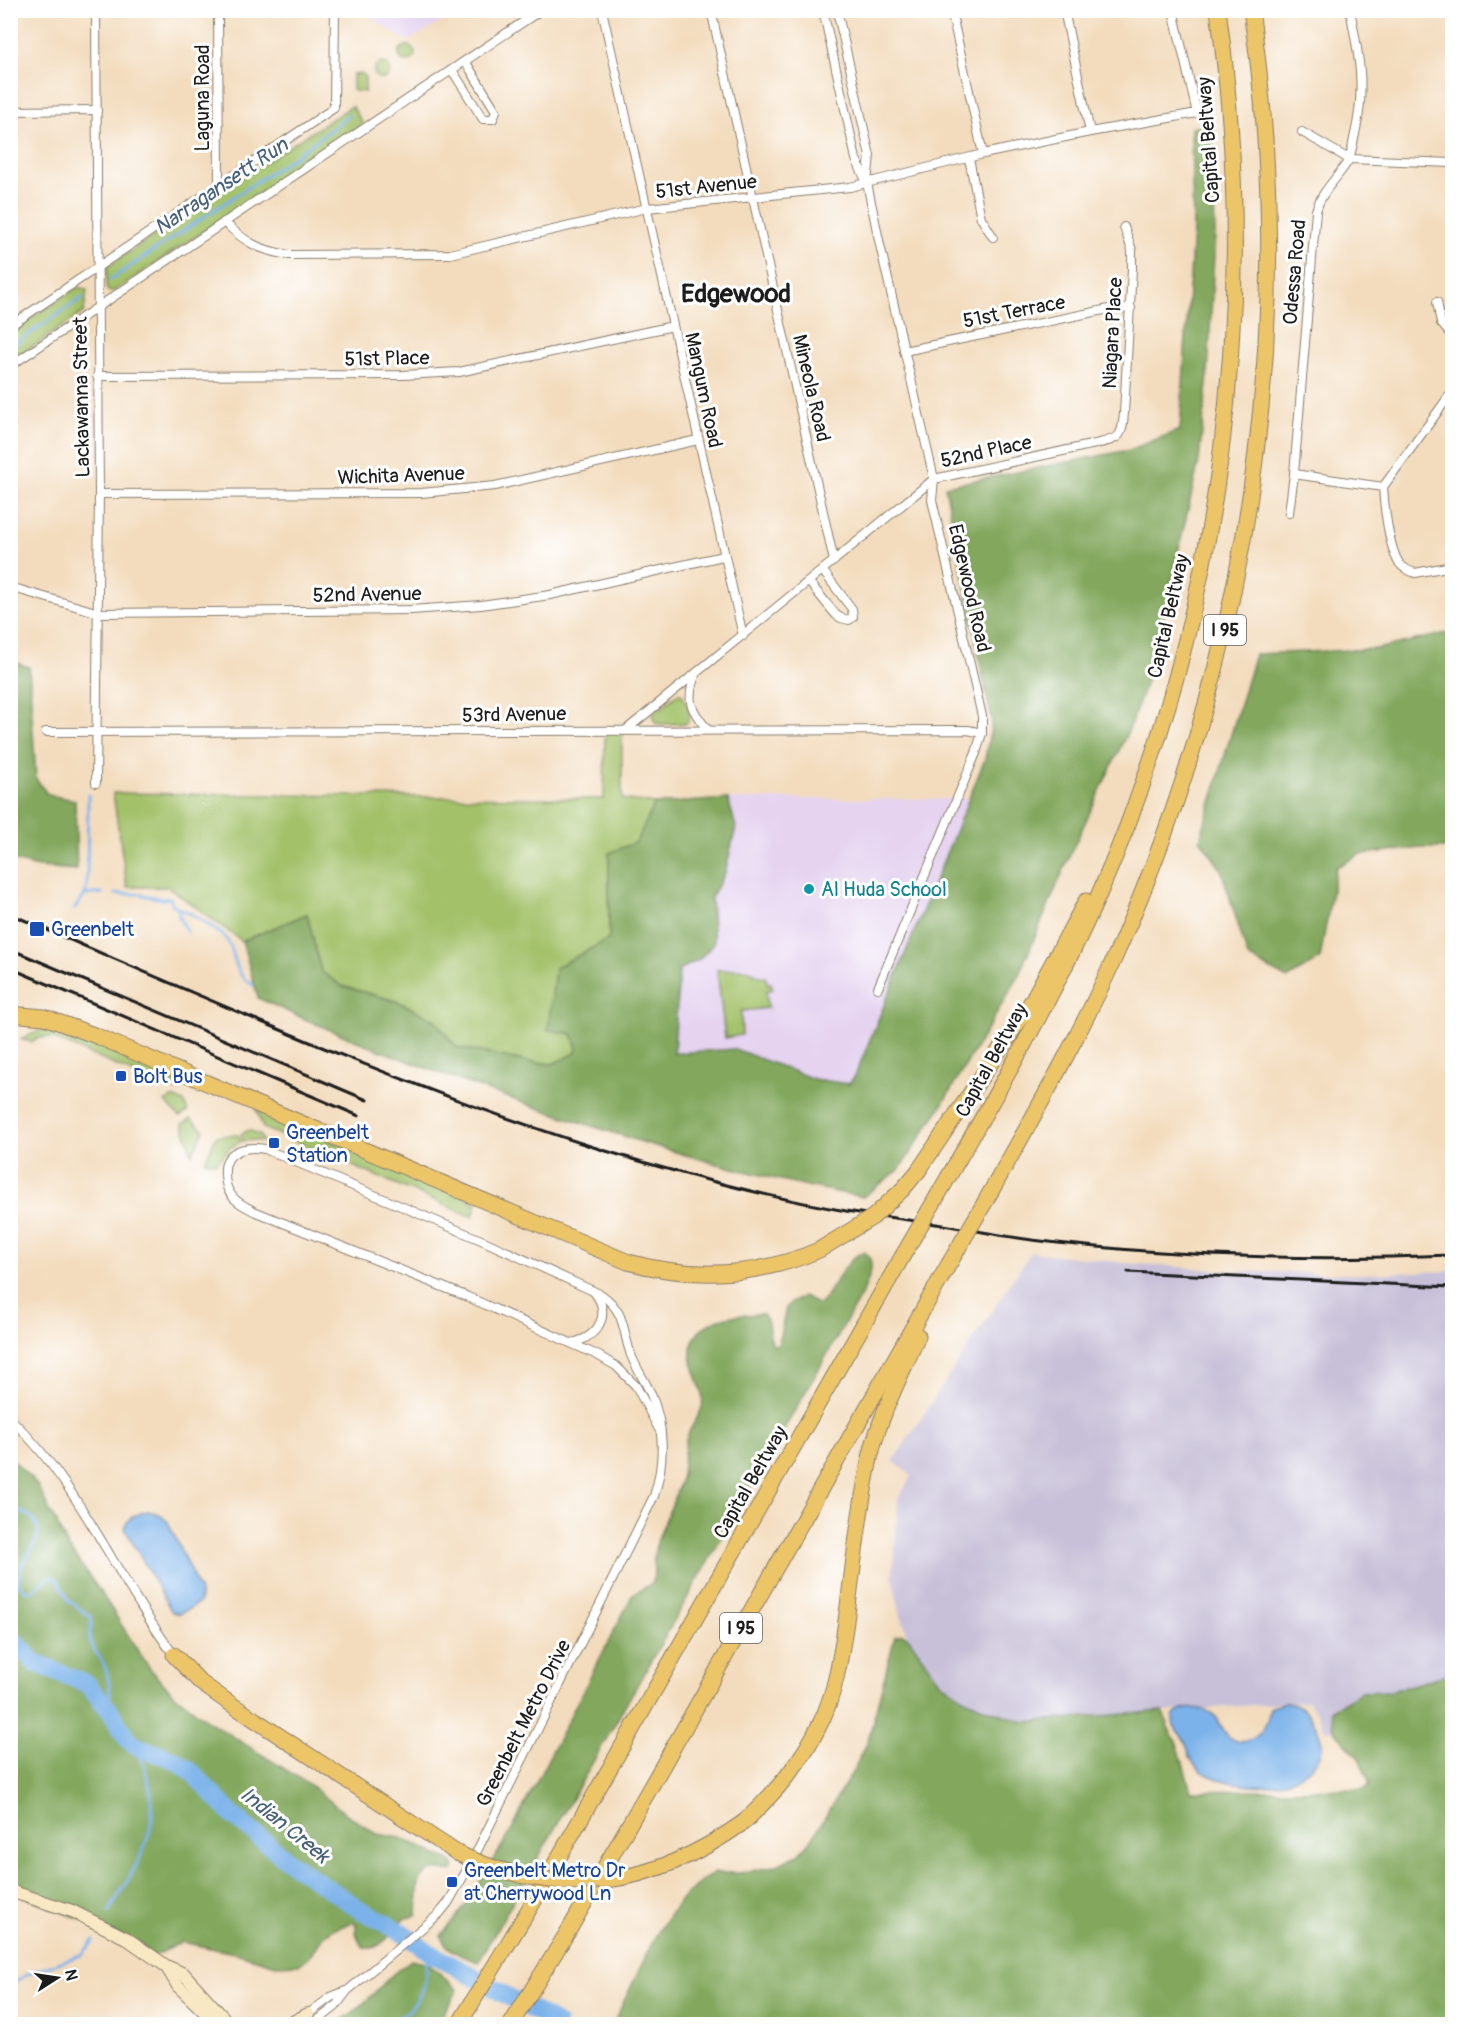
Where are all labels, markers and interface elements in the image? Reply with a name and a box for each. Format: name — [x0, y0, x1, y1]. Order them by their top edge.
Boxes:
street label: Laguna Road — [190, 44, 215, 152]
street label: Capital Beltway — [1192, 76, 1225, 204]
water label: Narragansett Run — [149, 131, 294, 241]
street label: 51st Avenue — [654, 169, 758, 204]
street label: Odessa Road — [1277, 218, 1312, 326]
street label: Niagara Place — [1097, 276, 1128, 389]
district label: Edgewood — [681, 278, 791, 310]
street label: 51st Terrace — [961, 289, 1067, 334]
street label: Lackawanna Street — [68, 315, 95, 478]
street label: Mangum Road — [679, 330, 728, 450]
street label: Mineola Road — [787, 332, 836, 444]
street label: 51st Place — [344, 345, 430, 372]
street label: 52nd Place — [938, 430, 1034, 473]
street label: Wichita Avenue — [337, 461, 465, 490]
street label: Edgewood Road — [943, 522, 996, 655]
street label: Capital Beltway — [1142, 551, 1195, 681]
street label: 52nd Avenue — [312, 581, 422, 608]
road number: I 95 — [1204, 615, 1246, 645]
street label: 53rd Avenue — [462, 701, 567, 728]
place label: Al Huda School — [821, 877, 947, 902]
marker: Al Huda School — [802, 882, 816, 896]
place label: Greenbelt — [51, 917, 135, 942]
marker: Greenbelt — [28, 920, 46, 938]
street label: Capital Beltway — [950, 998, 1033, 1122]
place label: Bolt Bus — [133, 1064, 203, 1089]
marker: Bolt Bus — [114, 1069, 128, 1083]
place label: Greenbelt Station — [286, 1120, 370, 1168]
marker: Greenbelt Station — [267, 1136, 281, 1150]
street label: Capital Beltway — [708, 1421, 793, 1543]
road number: I 95 — [720, 1613, 762, 1643]
street label: Greenbelt Metro Drive — [470, 1635, 576, 1811]
water label: Indian Creek — [235, 1781, 336, 1871]
place label: Greenbelt Metro Dr at Cherrywood Ln — [464, 1858, 625, 1906]
marker: Greenbelt Metro Dr at Cherrywood Ln — [445, 1875, 459, 1889]
north arrow — [27, 1948, 87, 2008]
text: N — [60, 1968, 82, 1983]

